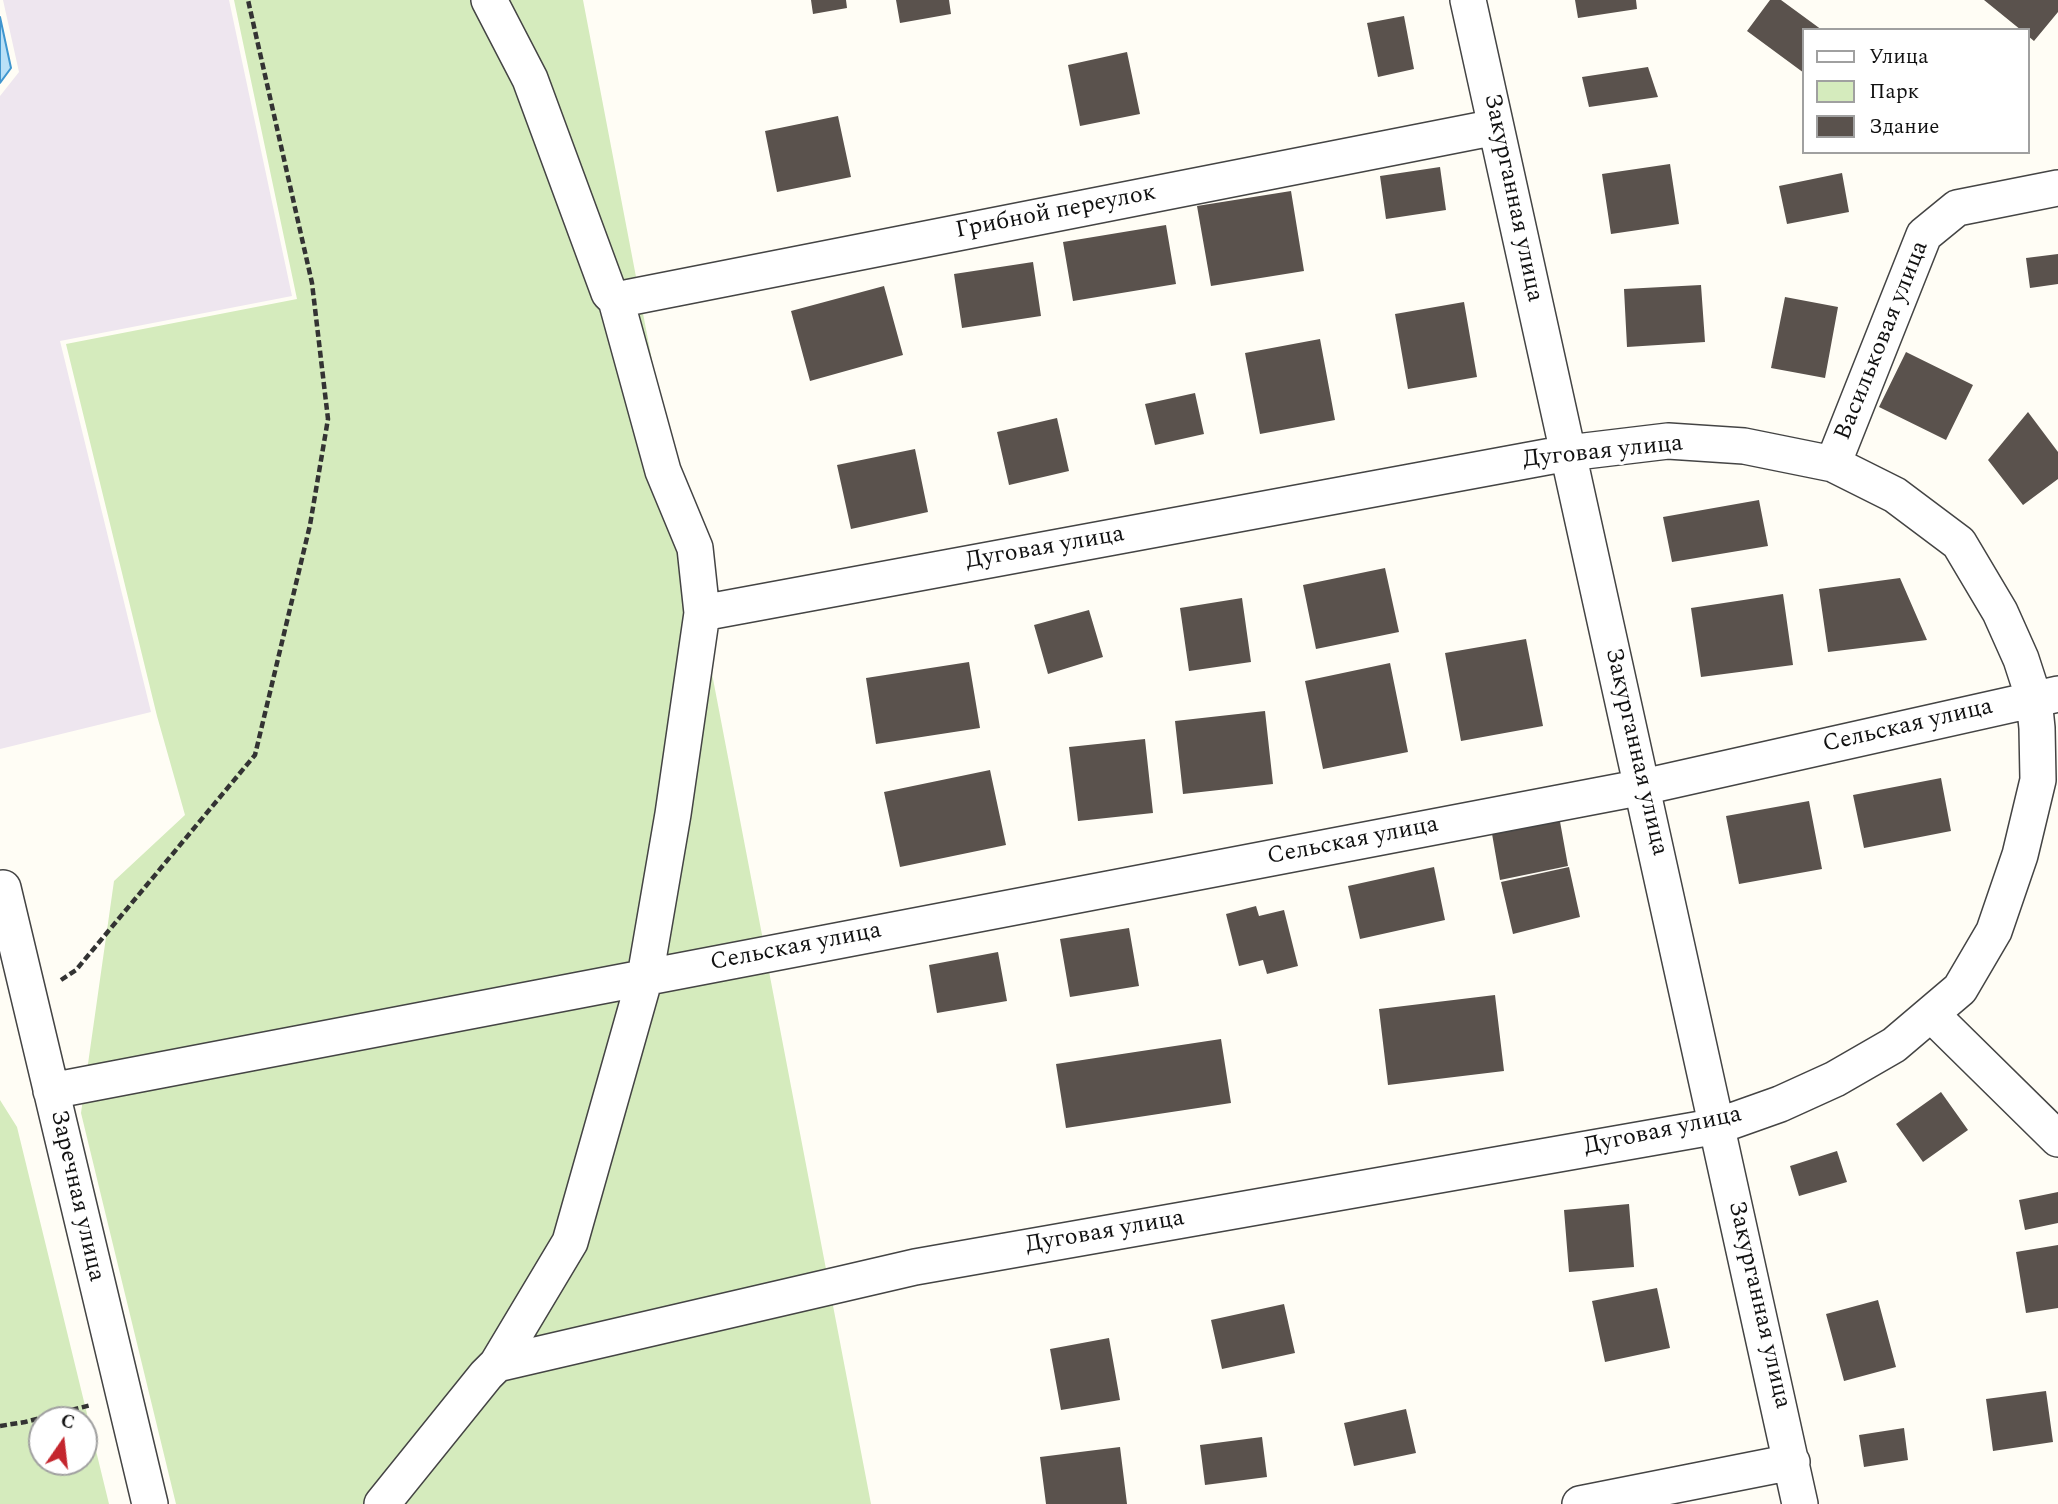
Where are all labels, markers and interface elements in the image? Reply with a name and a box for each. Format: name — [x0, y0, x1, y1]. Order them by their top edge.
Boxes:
legend — [1802, 28, 2030, 154]
text: Улица — [1869, 41, 1928, 73]
text: Парк — [1869, 76, 1919, 108]
street label: Закурганная улица — [1476, 91, 1548, 305]
text: Здание — [1869, 111, 1939, 143]
street label: Грибной переулок — [953, 179, 1159, 247]
street label: Васильковая улица — [1830, 237, 1936, 445]
street label: Дуговая улица — [1522, 430, 1684, 476]
street label: Дуговая улица — [963, 521, 1127, 577]
street label: Закурганная улица — [1597, 645, 1673, 859]
street label: Сельская улица — [1820, 693, 1996, 761]
street label: Сельская улица — [1265, 811, 1441, 873]
street label: Сельская улица — [708, 917, 884, 979]
street label: Дуговая улица — [1581, 1101, 1745, 1163]
street label: Заречная улица — [42, 1107, 110, 1285]
street label: Закурганная улица — [1720, 1198, 1796, 1412]
street label: Дуговая улица — [1023, 1205, 1187, 1261]
north arrow — [28, 1406, 98, 1476]
text: С — [58, 1406, 78, 1438]

